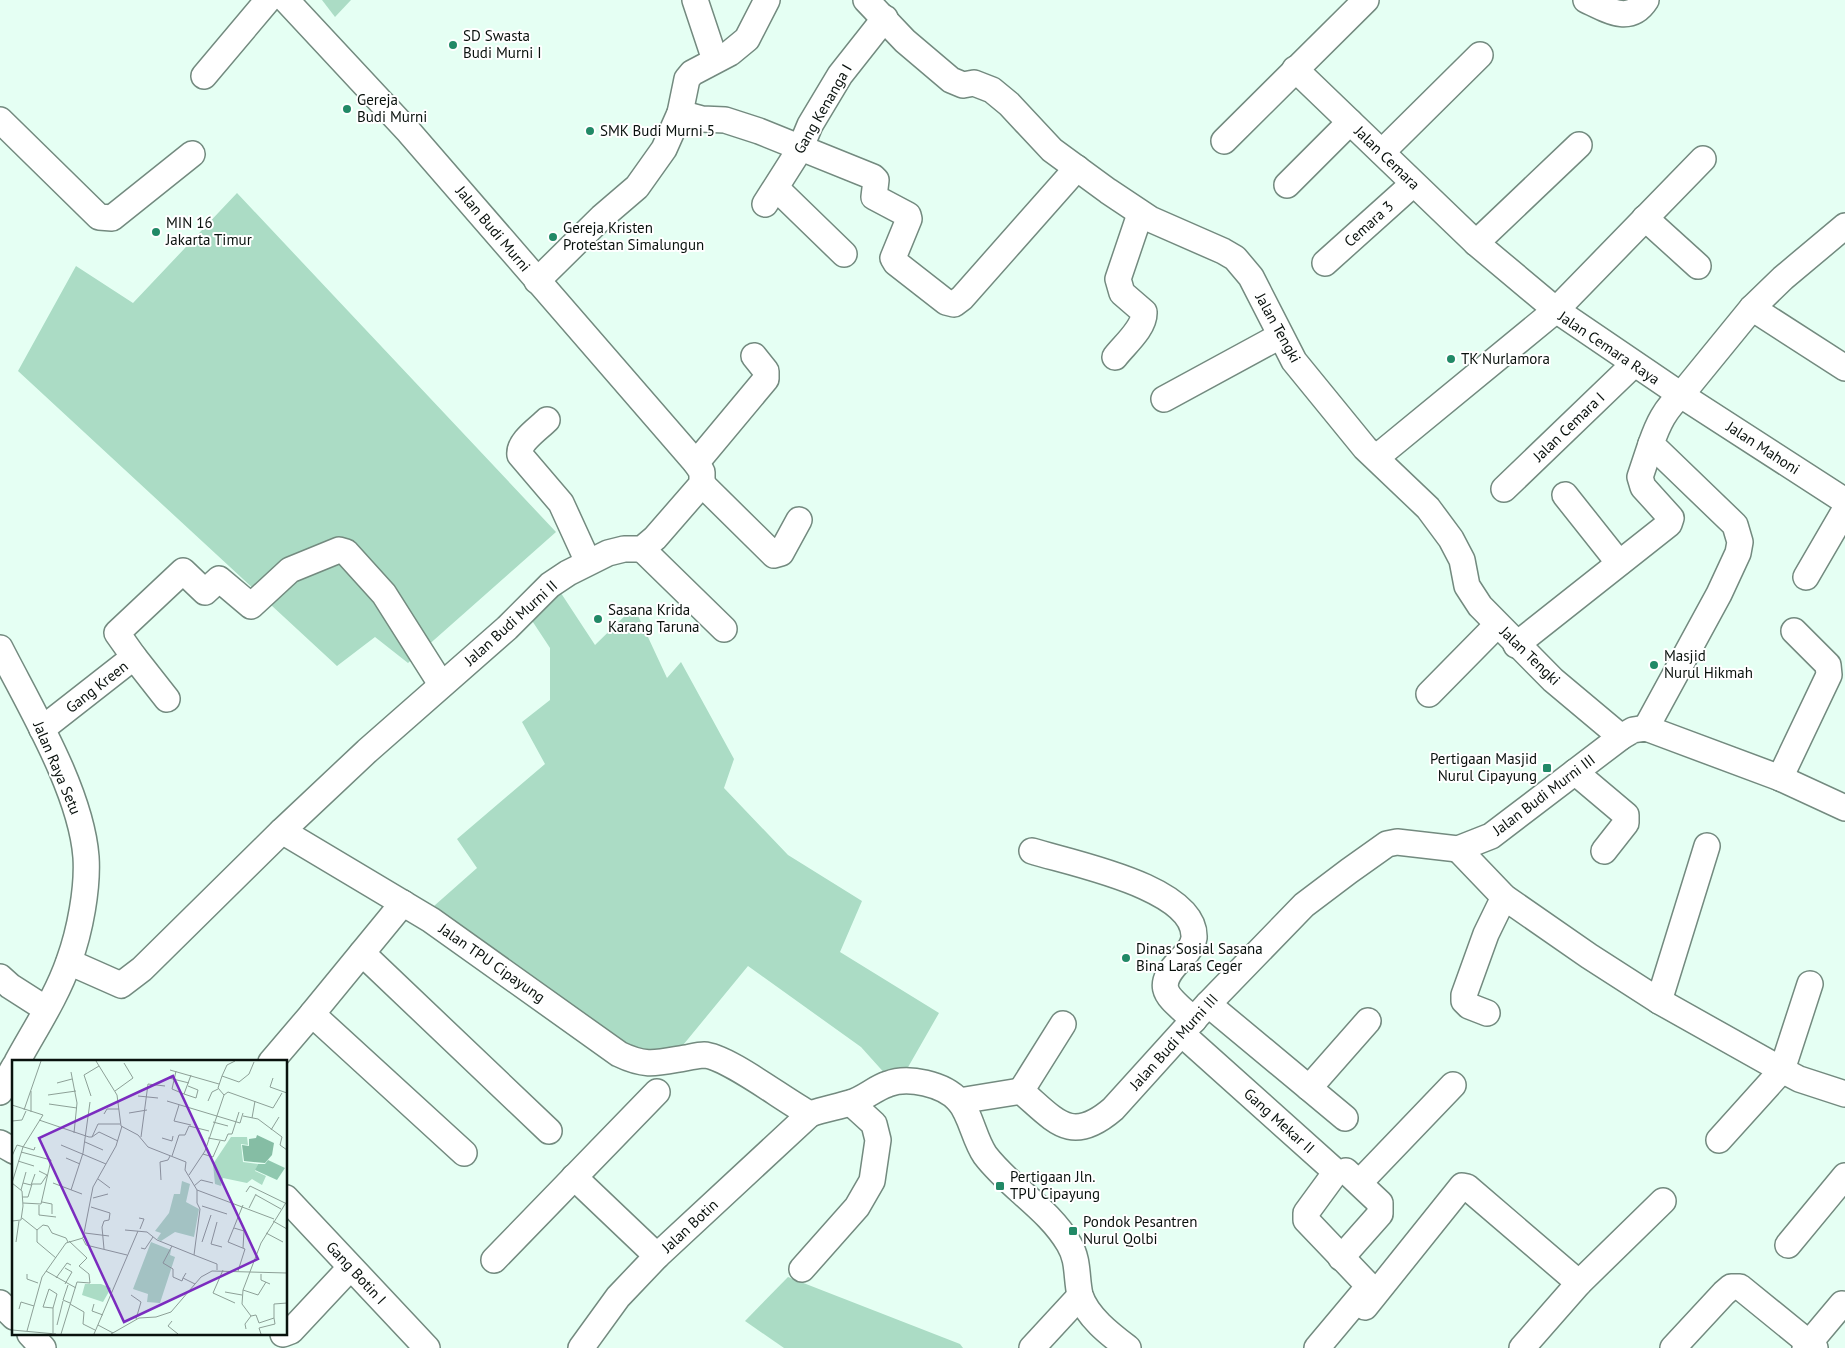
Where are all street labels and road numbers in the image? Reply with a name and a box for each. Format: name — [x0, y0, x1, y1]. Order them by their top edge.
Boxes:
street label: Gang Kenanga I — [789, 60, 856, 157]
street label: Jalan Cemara — [1350, 121, 1424, 194]
street label: Jalan Budi Murni — [451, 181, 535, 275]
street label: Cemara 3 — [1340, 196, 1397, 251]
street label: Jalan Tengki — [1251, 289, 1305, 366]
street label: Jalan Cemara Raya — [1554, 306, 1664, 389]
street label: Jalan Cemara I — [1528, 388, 1608, 466]
street label: Jalan Mahoni — [1722, 416, 1804, 478]
street label: Jalan Budi Murni II — [459, 576, 561, 670]
street label: Jalan Tengki — [1495, 621, 1565, 689]
street label: Gang Kreen — [62, 656, 132, 717]
street label: Jalan Raya Setu — [29, 717, 86, 817]
street label: Jalan Budi Murni III — [1488, 750, 1599, 840]
street label: Jalan TPU Cipayung — [435, 918, 549, 1006]
street label: Jalan Budi Murni III — [1125, 990, 1222, 1095]
street label: Gang Mekar II — [1240, 1084, 1319, 1157]
street label: Jalan Botin — [657, 1195, 722, 1257]
street label: Gang Botin I — [322, 1237, 390, 1308]

